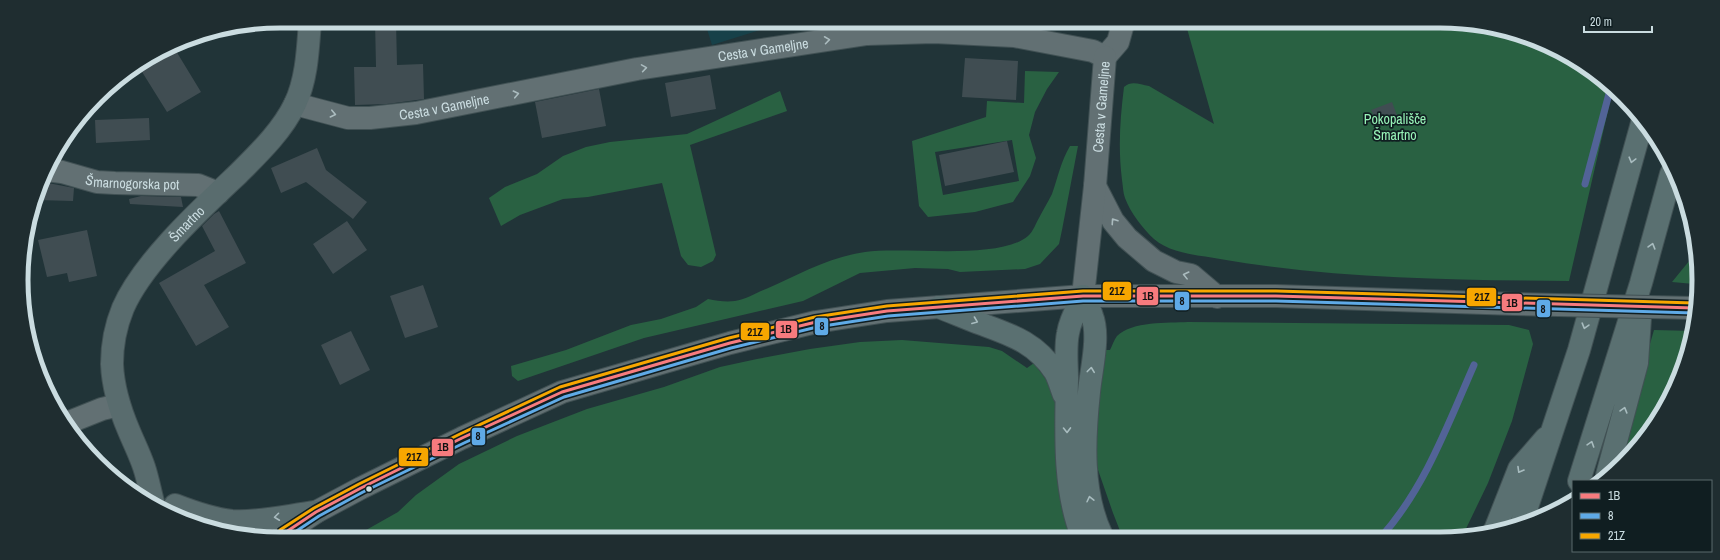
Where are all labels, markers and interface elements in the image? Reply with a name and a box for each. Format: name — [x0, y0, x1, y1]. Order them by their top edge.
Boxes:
scale bar — [1584, 8, 1652, 34]
text: 20 m — [1590, 14, 1612, 30]
street label: Cesta v Gameljne — [717, 34, 810, 66]
one-way arrow — [824, 36, 830, 45]
street label: Cesta v Gameljne — [1089, 61, 1114, 153]
one-way arrow — [640, 64, 647, 73]
street label: Cesta v Gameljne — [398, 90, 491, 124]
one-way arrow — [513, 90, 519, 99]
one-way arrow — [329, 110, 336, 118]
park label: Pokopališče Šmartno — [1364, 110, 1426, 144]
one-way arrow — [1628, 157, 1637, 164]
street label: Šmarnogorska pot — [83, 170, 180, 194]
street label: Šmartno — [165, 202, 208, 246]
one-way arrow — [1112, 218, 1119, 225]
one-way arrow — [1647, 242, 1656, 249]
one-way arrow — [1183, 271, 1189, 279]
line badge: 21Z — [1102, 281, 1132, 301]
text: 21Z — [1109, 284, 1125, 298]
line badge: 1B — [1136, 286, 1159, 306]
line badge: 21Z — [1466, 287, 1497, 307]
text: 1B — [1142, 289, 1154, 303]
text: 21Z — [1474, 290, 1490, 304]
line badge: 8 — [1174, 291, 1190, 311]
line badge: 1B — [1501, 293, 1523, 312]
text: 8 — [1179, 294, 1185, 308]
text: 1B — [1506, 296, 1518, 310]
line badge: 8 — [1536, 299, 1551, 318]
text: 8 — [1540, 302, 1546, 316]
line badge: 8 — [814, 317, 829, 336]
one-way arrow — [972, 317, 979, 325]
text: 8 — [819, 319, 825, 333]
line badge: 1B — [775, 320, 798, 339]
line badge: 21Z — [740, 322, 770, 341]
text: 1B — [780, 322, 792, 336]
one-way arrow — [1582, 323, 1590, 329]
text: 21Z — [747, 325, 763, 339]
one-way arrow — [1086, 367, 1095, 373]
one-way arrow — [1619, 407, 1628, 414]
line badge: 8 — [471, 427, 486, 446]
one-way arrow — [1063, 427, 1071, 433]
text: 8 — [475, 429, 481, 443]
line badge: 1B — [431, 438, 454, 457]
text: 1B — [437, 440, 449, 454]
one-way arrow — [1586, 441, 1595, 448]
line badge: 21Z — [398, 447, 429, 467]
text: 21Z — [406, 450, 422, 464]
one-way arrow — [1517, 466, 1524, 473]
legend — [1572, 480, 1712, 552]
unlabelled marker — [364, 484, 374, 494]
text: 1B — [1608, 488, 1620, 504]
one-way arrow — [1087, 496, 1095, 502]
text: 8 — [1608, 508, 1613, 524]
one-way arrow — [274, 512, 280, 521]
text: 21Z — [1608, 528, 1625, 544]

